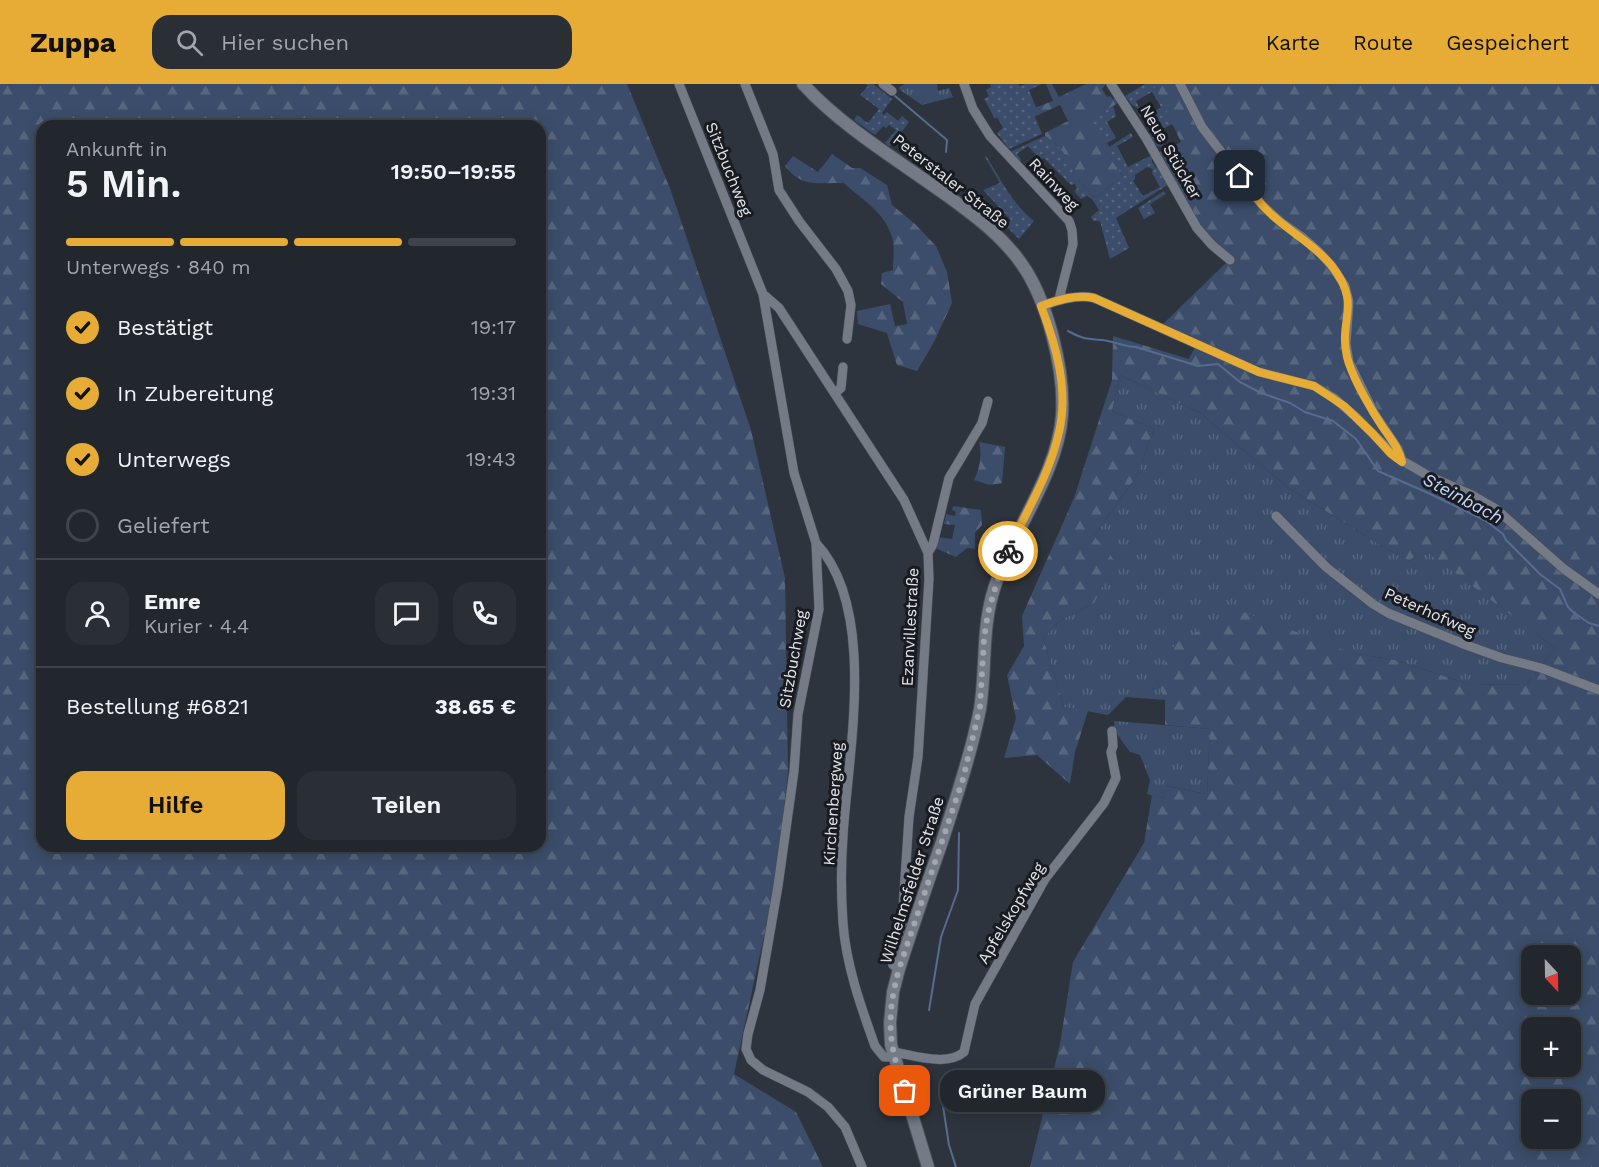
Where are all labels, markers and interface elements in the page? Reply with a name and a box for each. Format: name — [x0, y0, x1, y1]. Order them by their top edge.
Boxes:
search box — [152, 15, 572, 69]
text: Zuppa — [30, 26, 116, 59]
icon: search — [173, 26, 206, 59]
text: Hier suchen — [221, 30, 349, 55]
text: Karte — [1266, 30, 1320, 55]
text: Route — [1353, 30, 1413, 55]
text: Gespeichert — [1446, 30, 1569, 55]
street label: Neue Stücker — [1136, 101, 1206, 203]
street label: Sitzbuchweg — [702, 119, 757, 219]
street label: Peterstaler Straße — [889, 130, 1013, 232]
text: Ankunft in — [66, 137, 167, 161]
pin — [1214, 150, 1265, 201]
street label: Rainweg — [1025, 154, 1083, 214]
text: 19:50–19:55 — [391, 159, 516, 184]
icon: home — [1223, 159, 1256, 192]
text: 5 Min. — [66, 161, 181, 206]
text: Unterwegs · 840 m — [66, 255, 251, 279]
icon: check — [66, 311, 99, 344]
text: Bestätigt — [117, 315, 213, 340]
text: 19:17 — [471, 315, 516, 339]
icon: check — [66, 377, 99, 410]
text: In Zubereitung — [117, 381, 273, 406]
text: 19:31 — [470, 381, 516, 405]
icon: check — [66, 443, 99, 476]
text: Unterwegs — [117, 447, 231, 472]
text: 19:43 — [466, 447, 516, 471]
water label: Steinbach — [1420, 468, 1506, 528]
text: Geliefert — [117, 513, 209, 538]
courier — [978, 521, 1038, 581]
icon: bike — [992, 535, 1025, 568]
street label: Ezanvillestraße — [897, 567, 923, 687]
button: person — [66, 582, 129, 645]
button: chat — [375, 582, 438, 645]
button: phone — [453, 582, 516, 645]
street label: Peterhofweg — [1382, 583, 1479, 641]
text: Emre — [144, 589, 201, 614]
street label: Sitzbuchweg — [775, 608, 811, 709]
text: Kurier · 4.4 — [144, 614, 249, 638]
text: Bestellung #6821 — [66, 694, 249, 719]
text: 38.65 € — [435, 694, 516, 719]
street label: Kirchenbergweg — [819, 741, 847, 866]
button: Hilfe — [66, 771, 285, 840]
button: Teilen — [297, 771, 516, 840]
street label: Wilhelmsfelder Straße — [876, 794, 948, 966]
street label: Apfelskopfweg — [973, 859, 1049, 967]
north arrow — [1521, 945, 1581, 1005]
map controls — [1521, 945, 1581, 1149]
button: + — [1521, 1017, 1581, 1077]
pin — [879, 1065, 930, 1116]
callout: Grüner Baum — [941, 1070, 1106, 1112]
icon: bag — [888, 1074, 921, 1107]
text: Grüner Baum — [958, 1079, 1087, 1103]
button: − — [1521, 1089, 1581, 1149]

